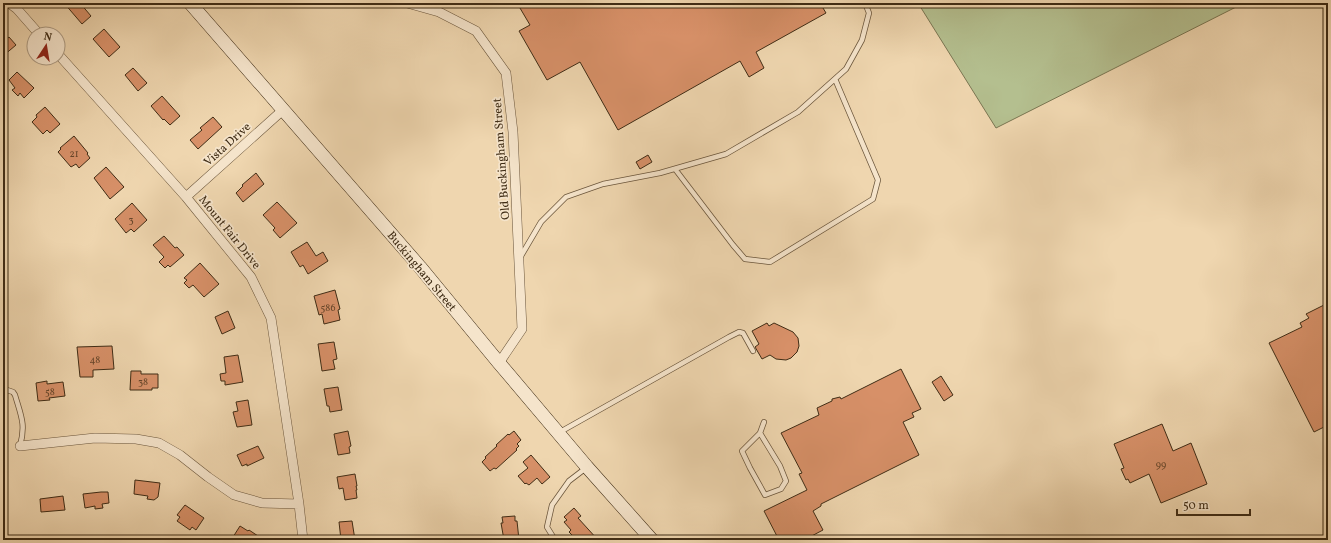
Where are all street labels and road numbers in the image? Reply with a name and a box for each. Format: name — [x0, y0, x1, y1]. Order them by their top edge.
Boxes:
street label: Old Buckingham Street — [490, 98, 514, 220]
street label: Vista Drive — [201, 119, 255, 170]
street label: Mount Fair Drive — [195, 192, 264, 273]
street label: Buckingham Street — [383, 228, 460, 315]

